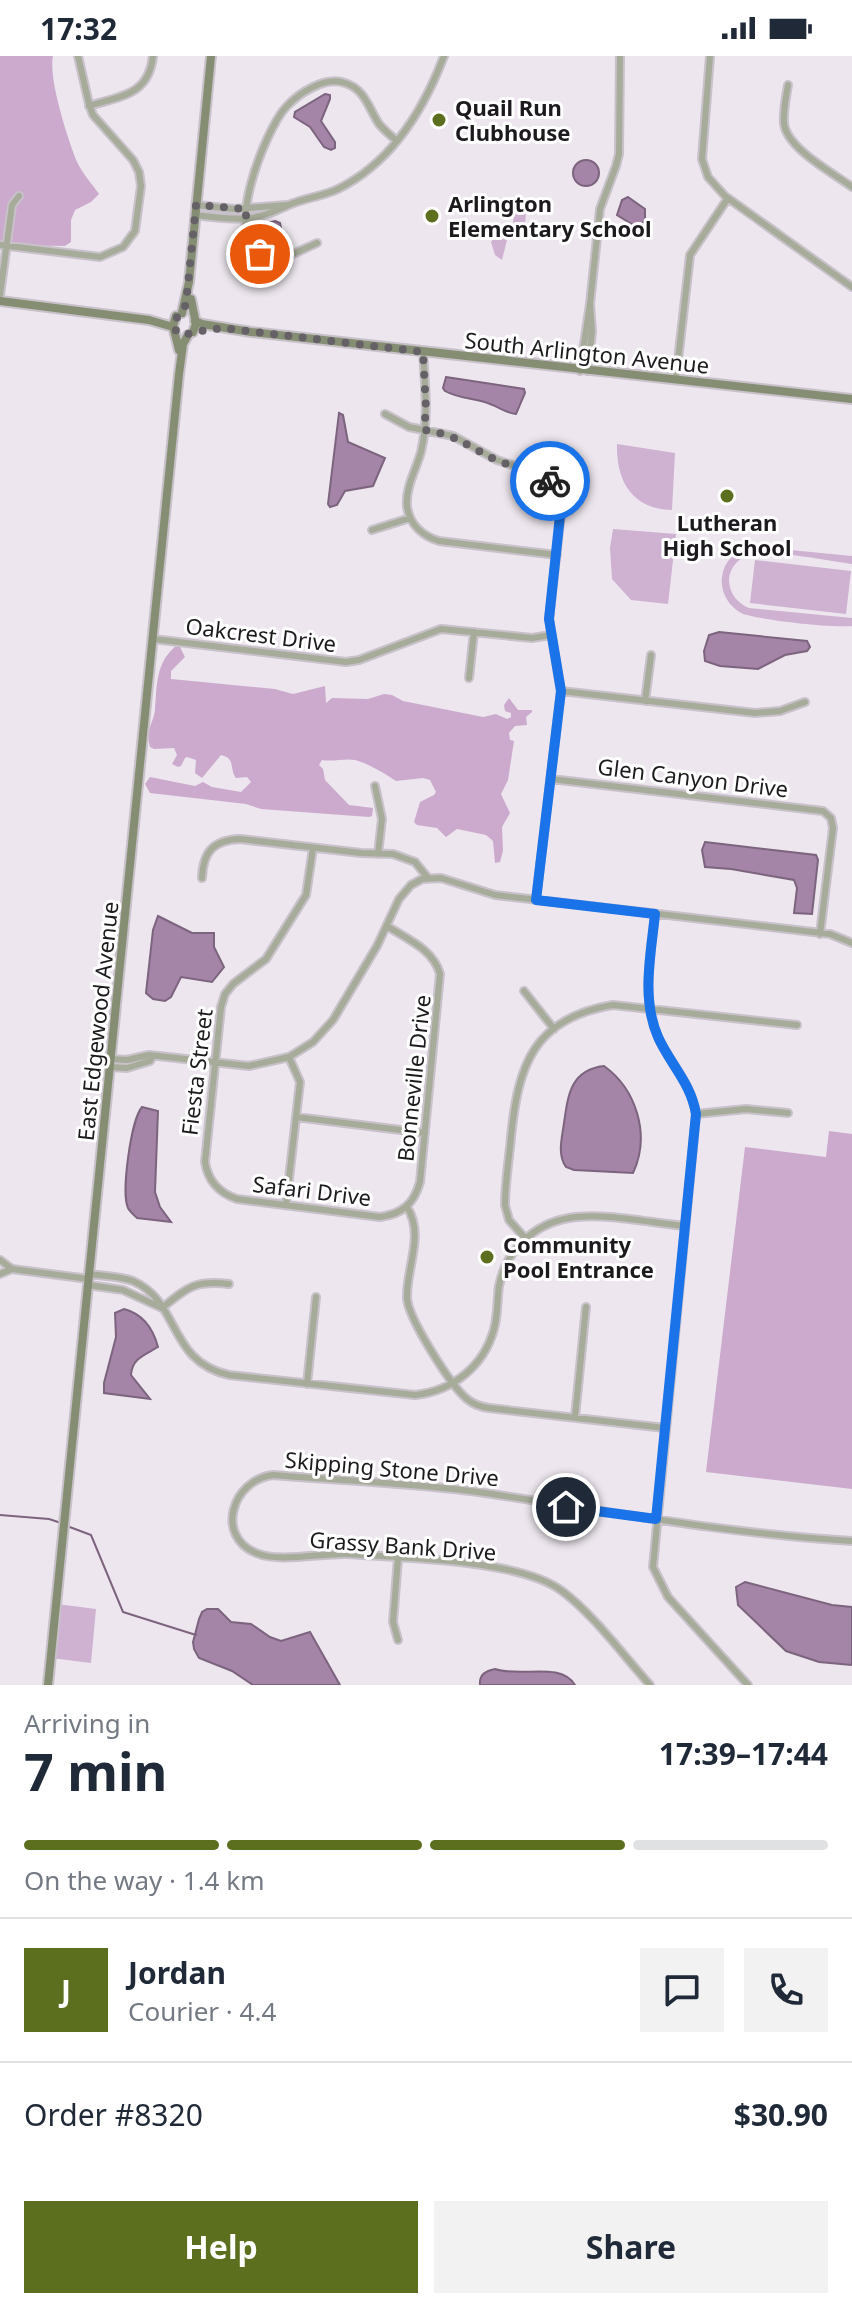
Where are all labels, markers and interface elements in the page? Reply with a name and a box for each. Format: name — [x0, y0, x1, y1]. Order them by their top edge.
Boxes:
text: 17:32 — [40, 8, 117, 49]
place label: Quail Run Clubhouse — [455, 92, 570, 147]
marker: Quail Run Clubhouse — [430, 111, 448, 129]
place label: Arlington Elementary School — [448, 188, 652, 243]
marker: Arlington Elementary School — [423, 207, 441, 225]
pin — [226, 220, 294, 288]
icon: bag — [238, 232, 282, 276]
street label: South Arlington Avenue — [463, 324, 711, 380]
courier — [510, 441, 590, 521]
icon: bike — [528, 459, 572, 503]
marker: Lutheran High School — [718, 487, 736, 505]
place label: Lutheran High School — [662, 507, 792, 562]
street label: Oakcrest Drive — [184, 610, 338, 658]
street label: Glen Canyon Drive — [596, 750, 790, 804]
street label: East Edgewood Avenue — [70, 900, 124, 1142]
street label: Bonneville Drive — [389, 993, 437, 1163]
street label: Fiesta Street — [173, 1007, 219, 1137]
street label: Safari Drive — [251, 1168, 373, 1212]
place label: Community Pool Entrance — [503, 1229, 654, 1284]
marker: Community Pool Entrance — [478, 1248, 496, 1266]
street label: Skipping Stone Drive — [284, 1444, 500, 1492]
pin — [532, 1473, 600, 1541]
icon: home — [544, 1485, 588, 1529]
street label: Grassy Bank Drive — [309, 1524, 497, 1566]
text: Arriving in — [24, 1705, 150, 1741]
text: 17:39–17:44 — [659, 1733, 828, 1774]
text: 7 min — [24, 1735, 167, 1806]
text: On the way · 1.4 km — [24, 1862, 264, 1898]
button: chat — [640, 1948, 724, 2032]
button: phone — [744, 1948, 828, 2032]
text: Jordan — [128, 1952, 226, 1993]
text: J — [61, 1970, 71, 2011]
text: Courier · 4.4 — [128, 1993, 276, 2029]
text: Order #8320 — [24, 2094, 203, 2135]
text: $30.90 — [734, 2094, 828, 2135]
button: Help — [24, 2201, 418, 2293]
button: Share — [434, 2201, 828, 2293]

